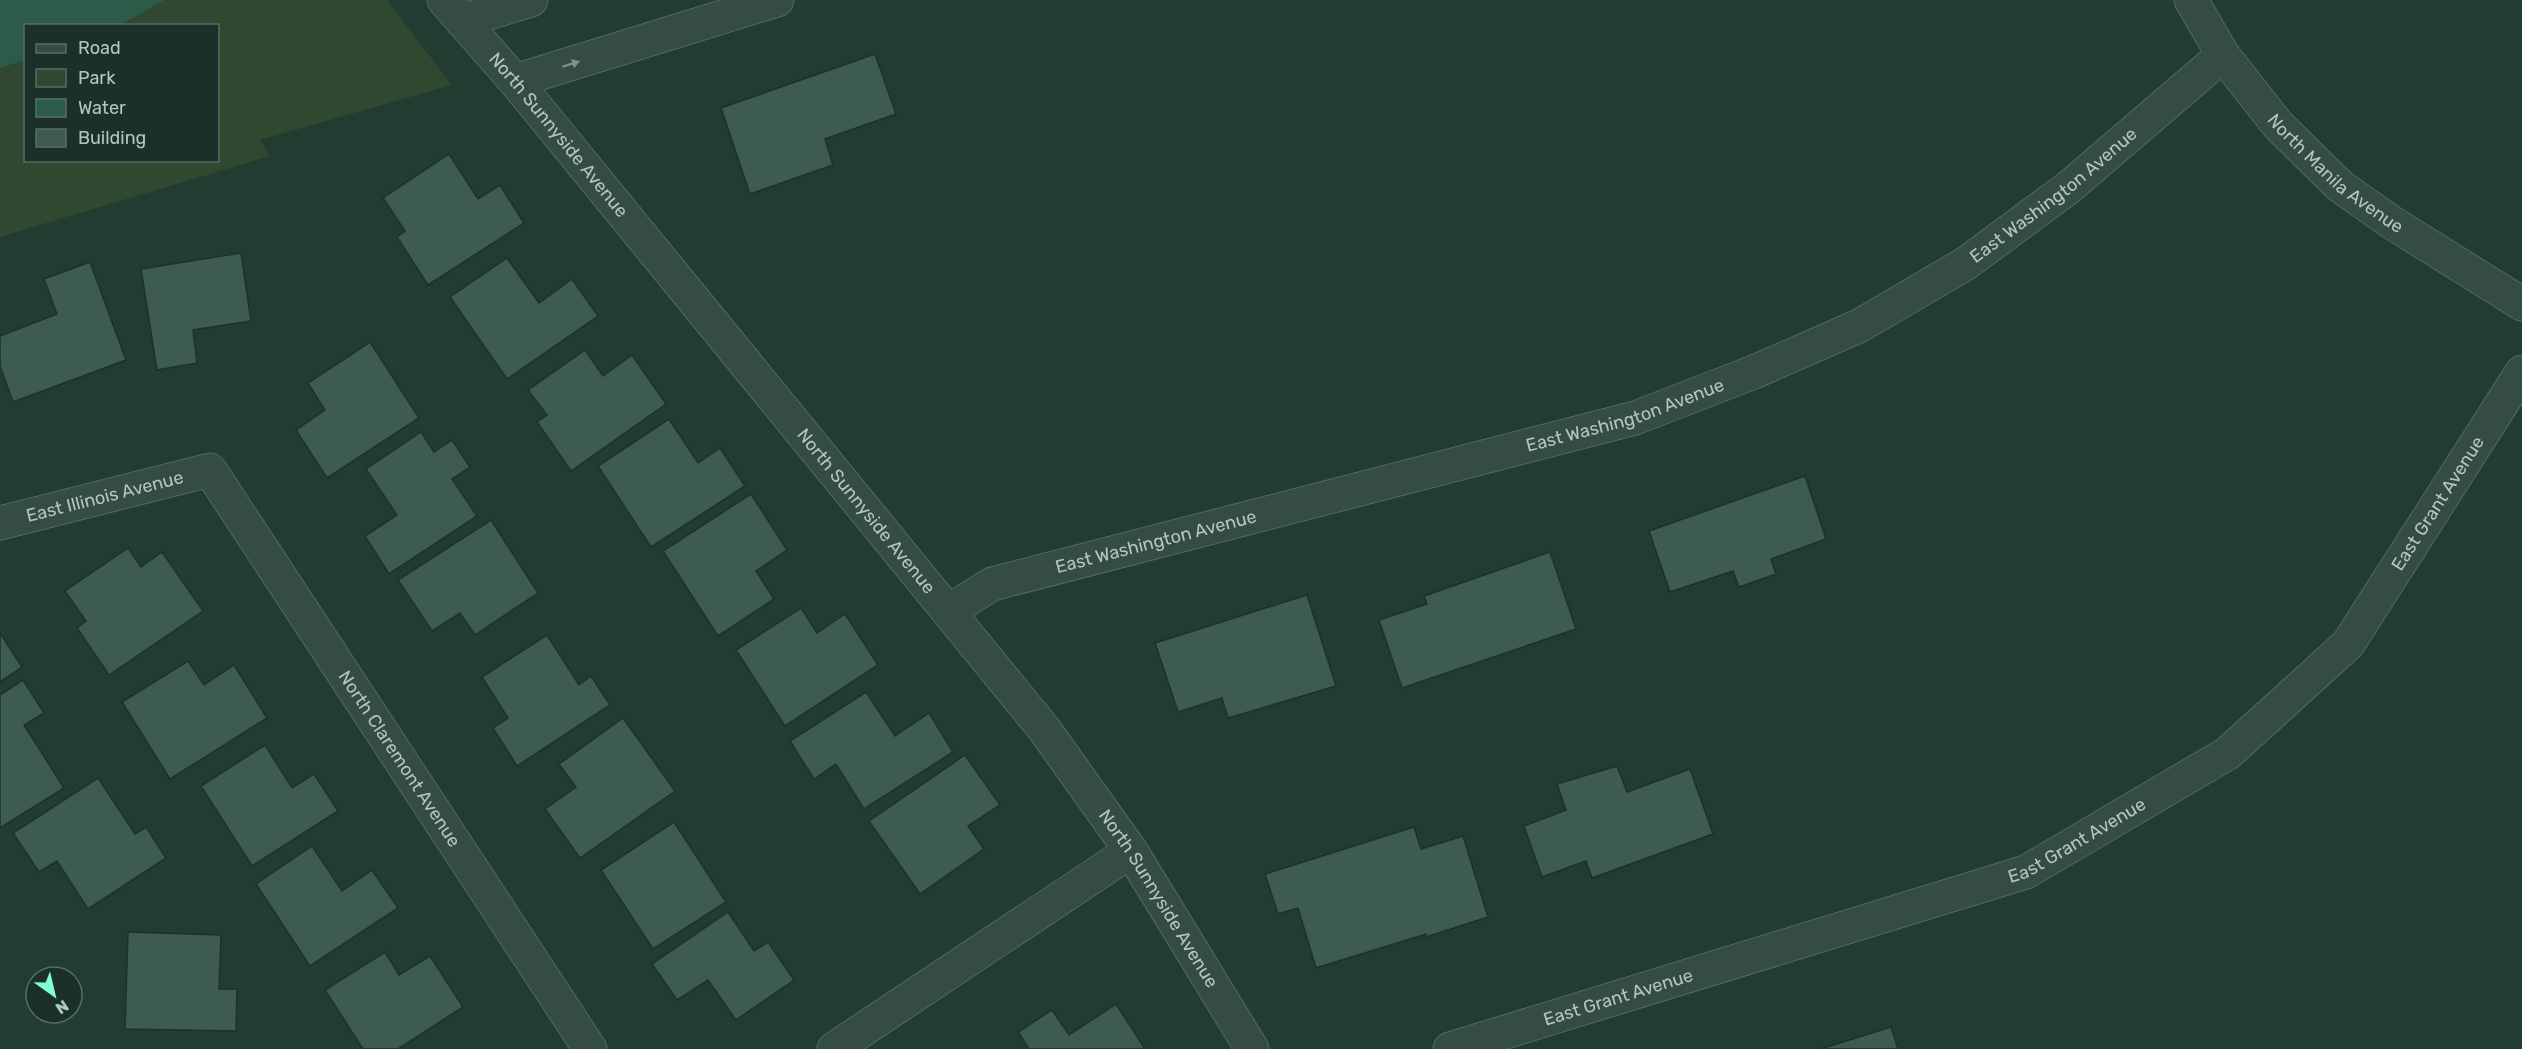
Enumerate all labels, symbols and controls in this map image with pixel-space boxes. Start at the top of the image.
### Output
legend [24,24,219,162]
text: Road [78,37,121,59]
street label: North Sunnyside Avenue [484,48,633,222]
one-way arrow [562,59,580,68]
text: Park [78,67,116,89]
text: Water [78,97,126,119]
street label: North Manila Avenue [2262,109,2407,238]
street label: East Washington Avenue [1966,123,2142,268]
text: Building [78,127,146,149]
street label: East Washington Avenue [1524,374,1727,457]
street label: North Sunnyside Avenue [792,424,940,598]
street label: East Grant Avenue [2387,432,2489,575]
street label: East Illinois Avenue [24,466,186,527]
street label: East Washington Avenue [1053,505,1259,578]
street label: North Claremont Avenue [334,666,465,851]
street label: East Grant Avenue [2005,793,2150,888]
street label: North Sunnyside Avenue [1094,805,1223,992]
street label: East Grant Avenue [1541,964,1696,1031]
north arrow [24,965,84,1025]
text: N [52,996,72,1018]

